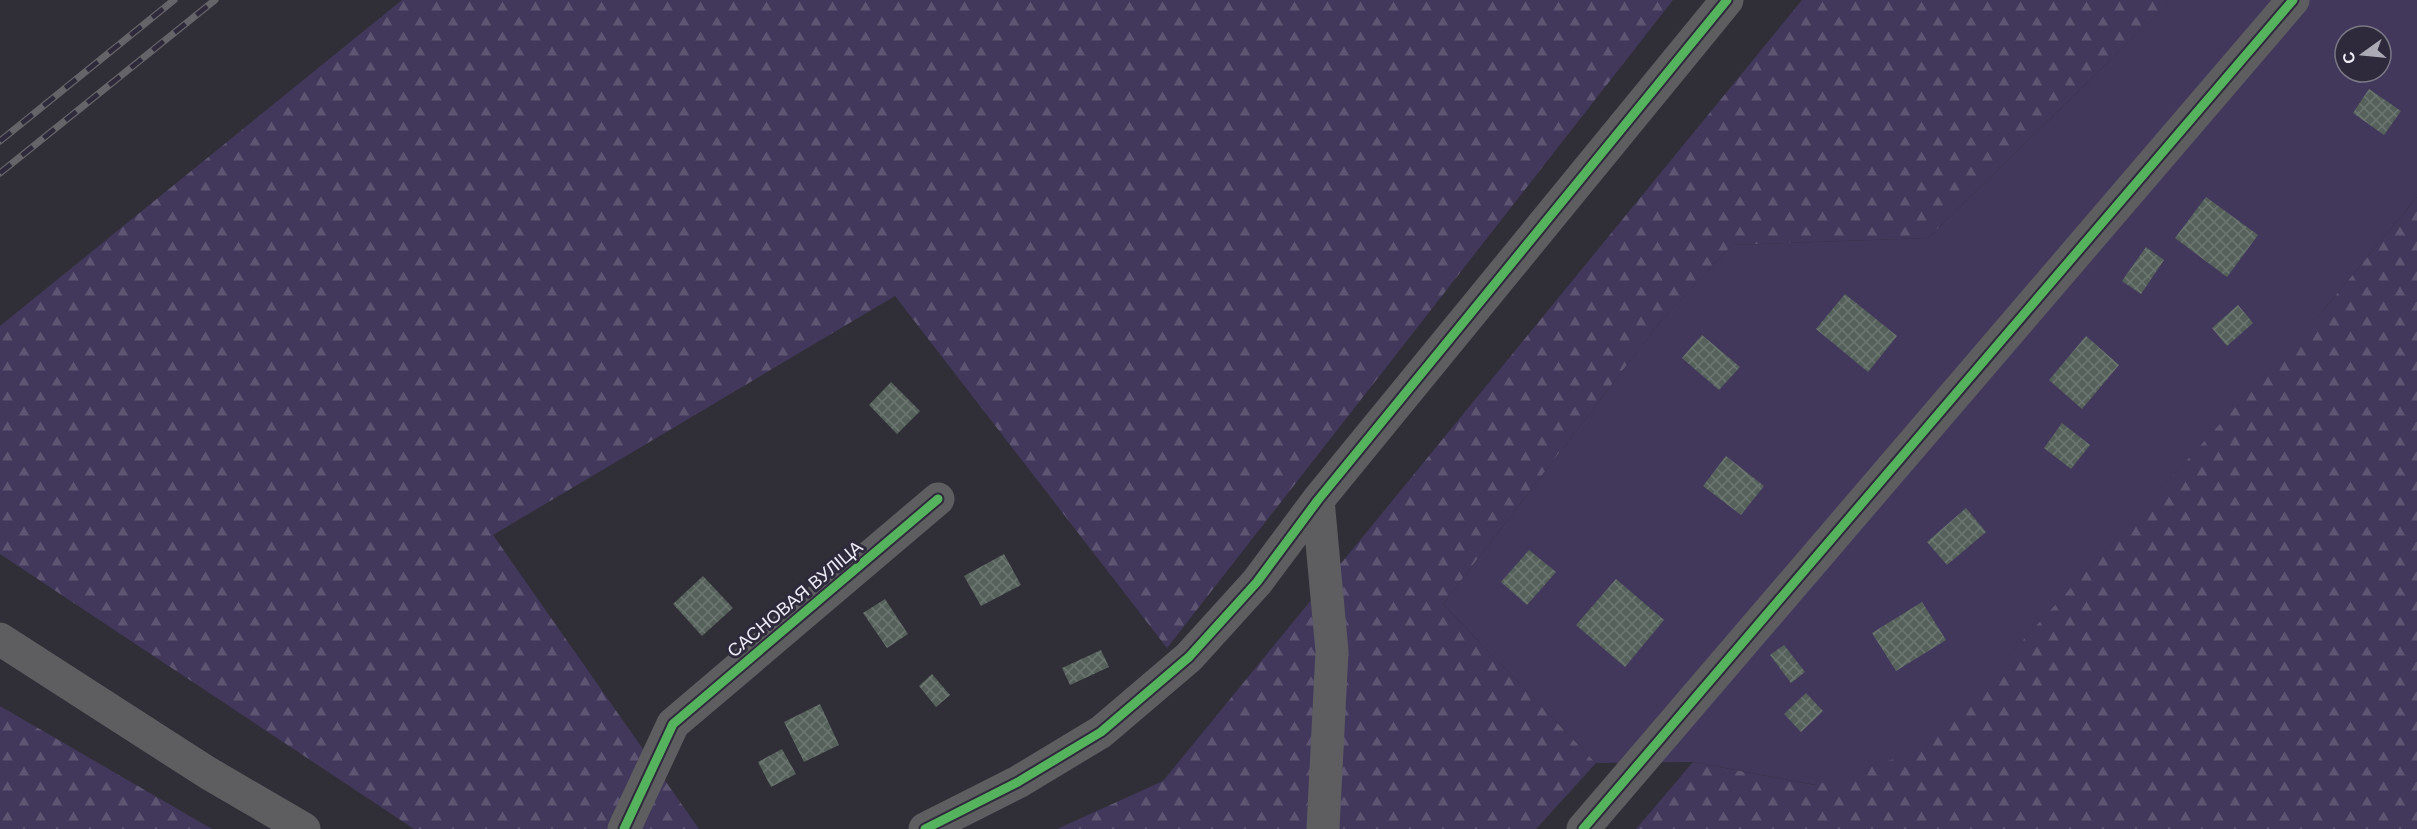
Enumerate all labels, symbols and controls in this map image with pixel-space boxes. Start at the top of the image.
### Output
north arrow [2333,24,2393,84]
text: С [2339,50,2359,66]
street label: САСНОВАЯ ВУЛІЦА [723,537,867,661]

